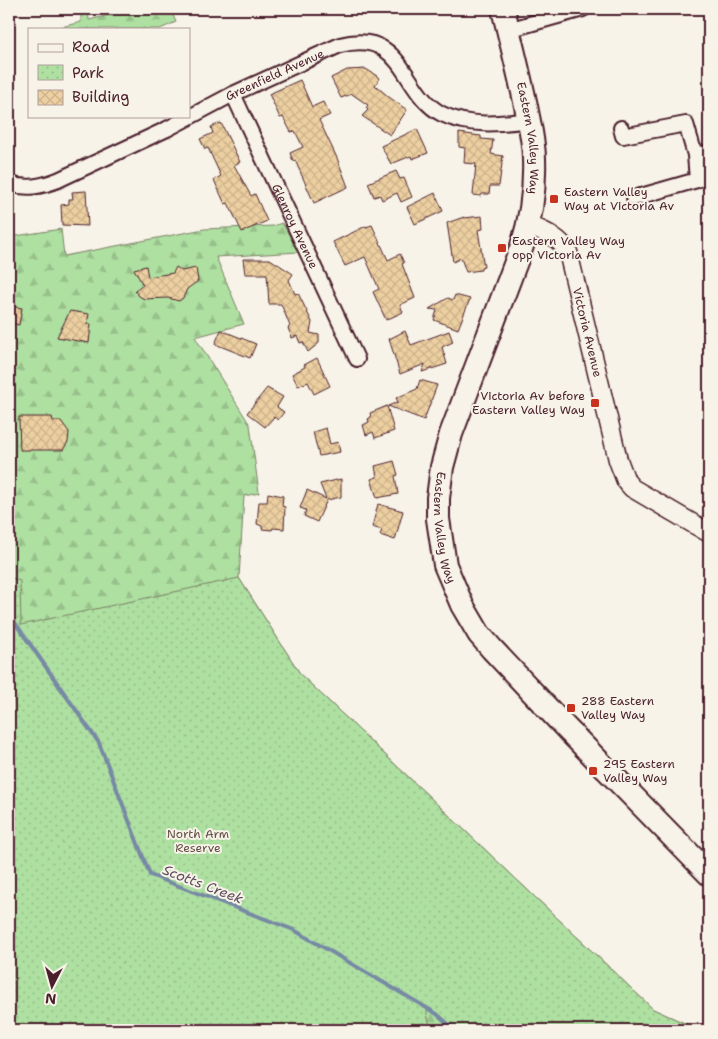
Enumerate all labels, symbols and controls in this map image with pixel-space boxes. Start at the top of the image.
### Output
legend [28,28,190,118]
text: Road [72,37,110,57]
street label: Greenfield Avenue [223,45,327,105]
text: Park [72,63,104,83]
street label: Eastern Valley Way [513,80,542,195]
text: Building [72,87,129,107]
street label: Glenroy Avenue [268,181,322,272]
place label: Eastern Valley Way at Victoria Av [564,184,674,214]
marker: Eastern Valley Way at Victoria Av [548,193,560,205]
place label: Eastern Valley Way opp Victoria Av [512,233,625,263]
marker: Eastern Valley Way opp Victoria Av [496,242,508,254]
street label: Victoria Avenue [569,286,606,379]
place label: Victoria Av before Eastern Valley Way [472,388,585,418]
marker: Victoria Av before Eastern Valley Way [589,397,601,409]
street label: Eastern Valley Way [430,471,460,586]
place label: 288 Eastern Valley Way [581,693,654,723]
marker: 288 Eastern Valley Way [565,702,577,714]
place label: 295 Eastern Valley Way [603,756,675,786]
marker: 295 Eastern Valley Way [587,765,599,777]
park label: North Arm Reserve [167,826,229,856]
water label: Scotts Creek [160,860,246,908]
north arrow [28,962,78,1012]
text: N [44,989,57,1008]

